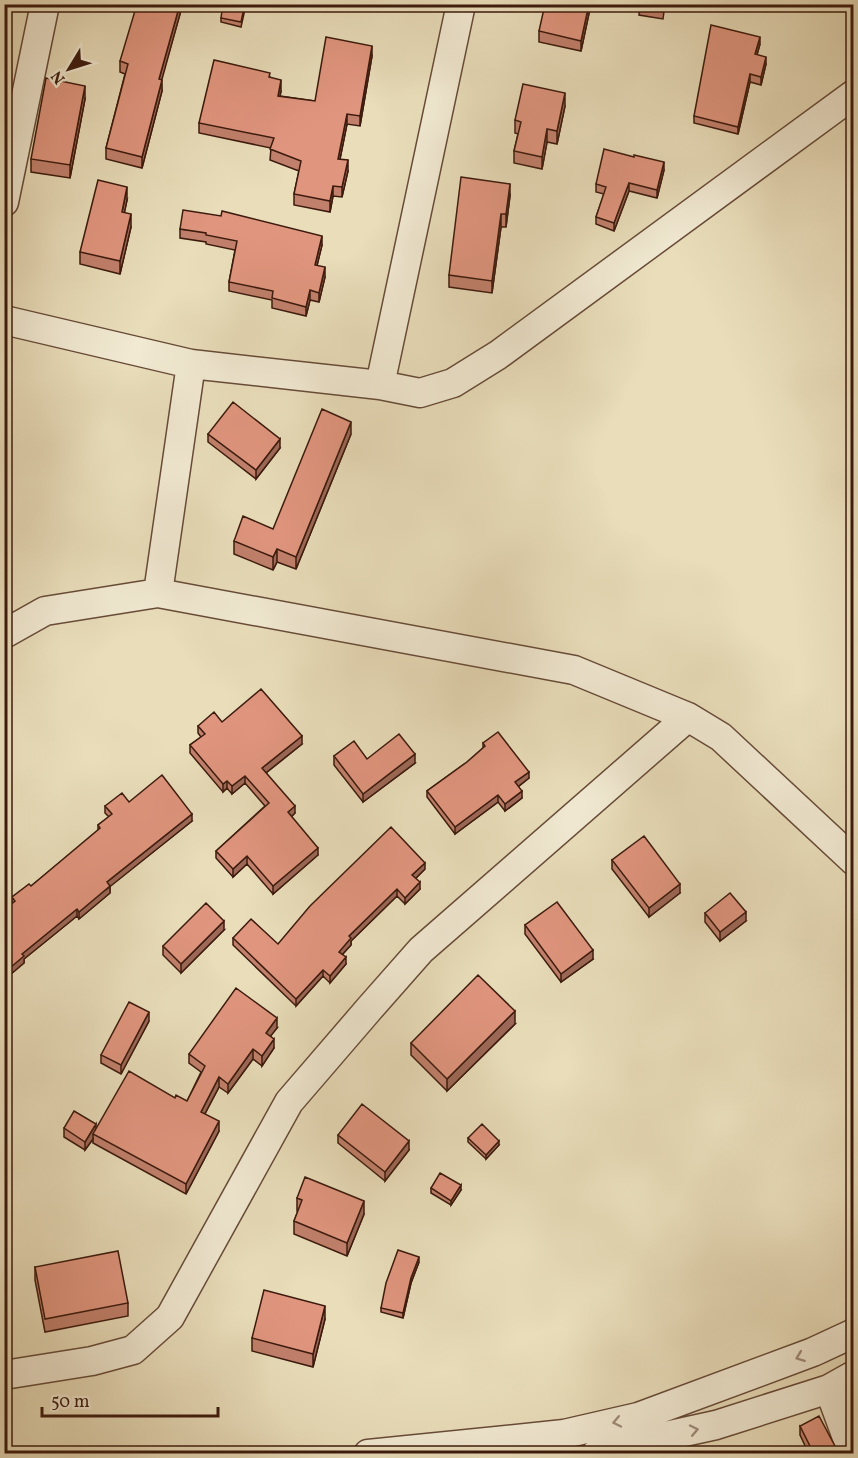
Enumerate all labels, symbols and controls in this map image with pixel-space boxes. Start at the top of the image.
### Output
north arrow [39,39,99,99]
text: N [46,65,71,88]
one-way arrow [796,1350,807,1362]
scale bar [42,1380,218,1418]
text: 50 m [51,1390,90,1415]
one-way arrow [612,1415,622,1428]
one-way arrow [689,1424,699,1437]

